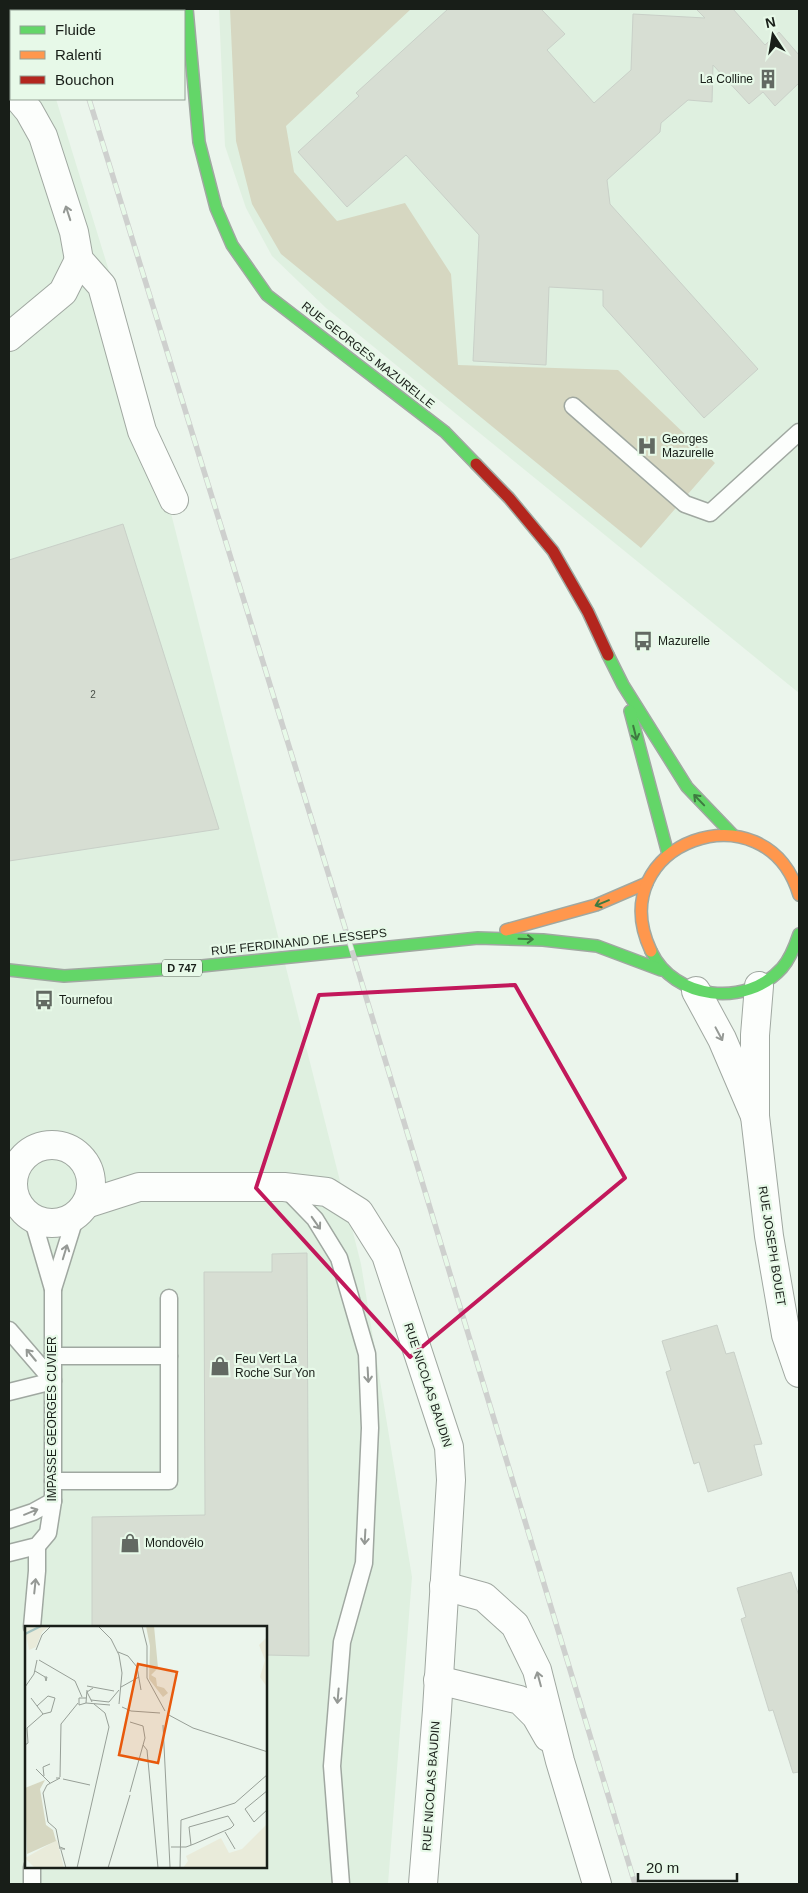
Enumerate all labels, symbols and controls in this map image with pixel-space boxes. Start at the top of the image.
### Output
legend [10,10,185,100]
north arrow [748,10,798,60]
text: N [764,13,777,31]
text: Fluide [55,21,96,38]
text: Ralenti [55,46,102,63]
building icon: La Colline [757,68,779,90]
text: Bouchon [55,71,114,88]
place label: La Colline [700,72,753,86]
one-way arrow [62,205,72,221]
street label: RUE GEORGES MAZURELLE [299,299,437,411]
place label: Georges Mazurelle [662,432,714,460]
hospital icon: Georges Mazurelle [636,435,658,457]
bus stop icon: Mazurelle [632,630,654,652]
place label: Mazurelle [658,634,710,648]
house number: 2 [90,689,96,700]
one-way arrow [631,724,640,740]
one-way arrow [693,793,705,806]
one-way arrow [595,898,610,908]
street label: RUE FERDINAND DE LESSEPS [210,926,388,958]
one-way arrow [518,934,534,944]
road number: D 747 [162,960,202,976]
bus stop icon: Tournefou [33,989,55,1011]
place label: Tournefou [59,993,112,1007]
one-way arrow [715,1026,724,1041]
street label: RUE JOSEPH BOUET [756,1185,789,1308]
one-way arrow [311,1215,321,1229]
one-way arrow [61,1245,71,1261]
street label: RUE NICOLAS BAUDIN [401,1321,455,1449]
street label: IMPASSE GEORGES CUVIER [45,1336,59,1502]
one-way arrow [25,1349,36,1362]
place label: Feu Vert La Roche Sur Yon [235,1352,315,1380]
shop icon: Feu Vert La Roche Sur Yon [209,1355,231,1377]
one-way arrow [363,1366,372,1382]
one-way arrow [23,1507,38,1516]
one-way arrow [361,1529,370,1545]
shop icon: Mondovélo [119,1532,141,1554]
place label: Mondovélo [145,1536,204,1550]
one-way arrow [30,1579,40,1595]
inset map [25,1626,268,1868]
one-way arrow [534,1672,543,1688]
one-way arrow [333,1688,343,1704]
street label: RUE NICOLAS BAUDIN [419,1721,443,1851]
scale bar [638,1850,737,1882]
text: 20 m [646,1859,679,1876]

